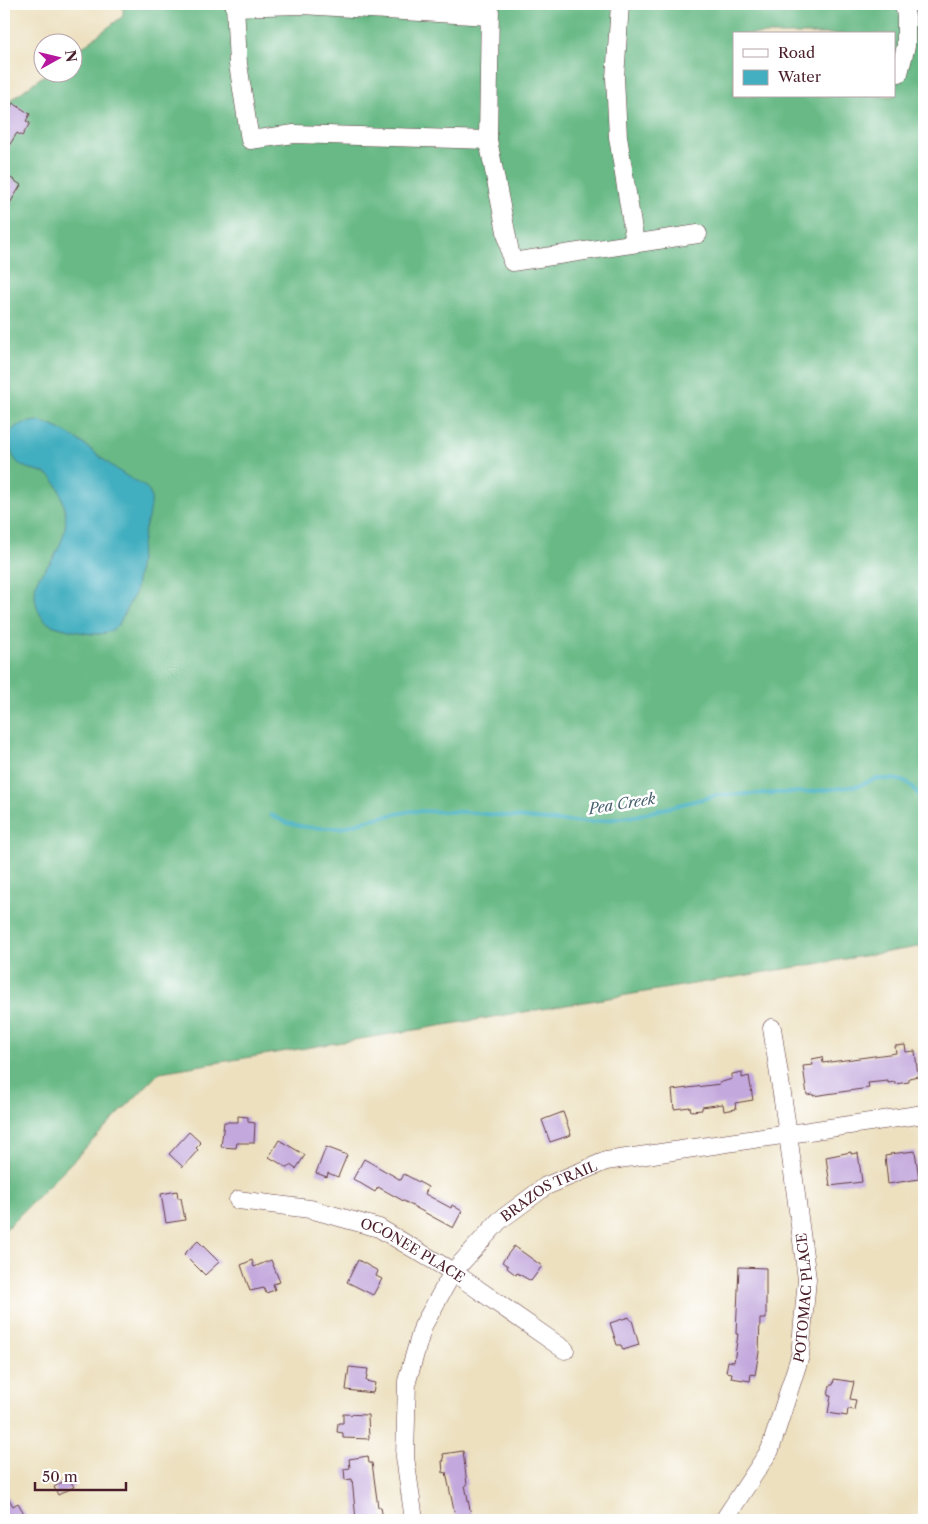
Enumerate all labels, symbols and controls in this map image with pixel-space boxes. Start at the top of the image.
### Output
north arrow [32,32,82,82]
legend [733,32,896,98]
text: Road [778,43,815,62]
text: N [61,49,81,63]
text: Water [777,67,822,86]
water label: Pea Creek [586,789,657,818]
street label: BRAZOS TRAIL [497,1157,600,1226]
street label: OCONEE PLACE [359,1214,468,1286]
street label: POTOMAC PLACE [789,1232,816,1365]
scale bar [35,1459,126,1491]
text: 50 m [42,1467,78,1486]

